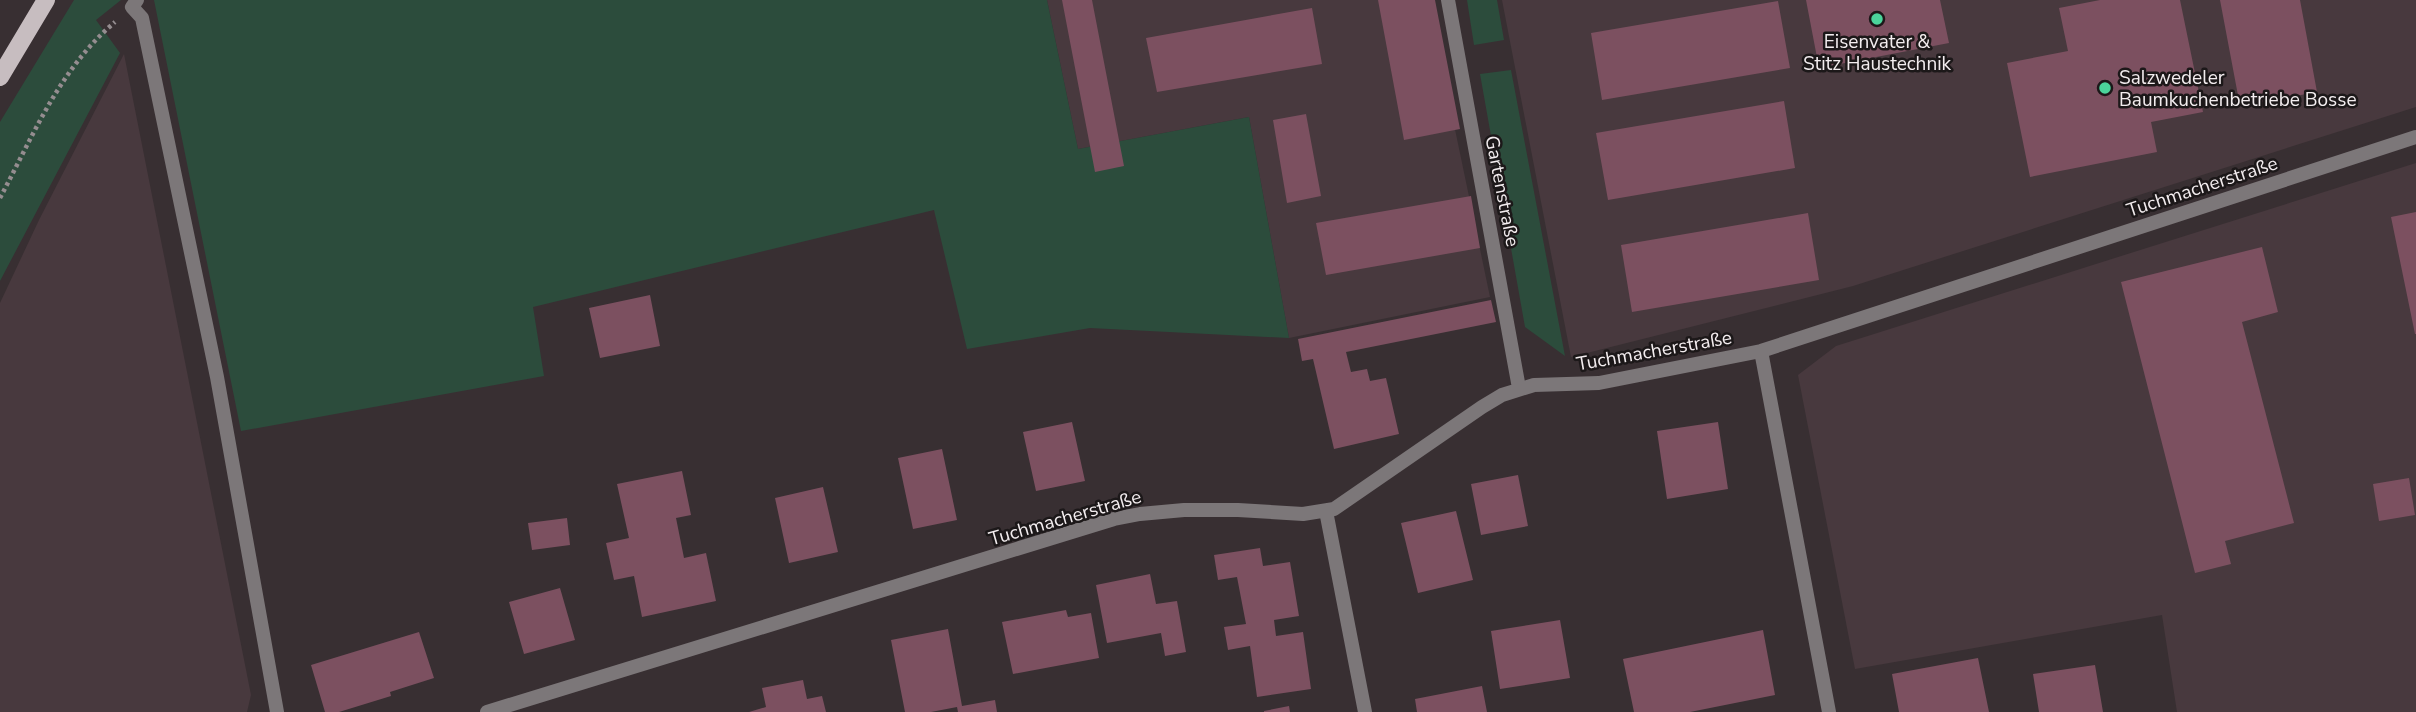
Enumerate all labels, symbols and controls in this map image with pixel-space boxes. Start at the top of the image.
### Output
marker: Eisenvater & Stitz Haustechnik [1869,11,1885,27]
place label: Eisenvater & Stitz Haustechnik [1803,29,1952,77]
place label: Salzwedeler Baumkuchenbetriebe Bosse [2119,65,2357,113]
marker: Salzwedeler Baumkuchenbetriebe Bosse [2097,80,2113,96]
street label: Gartenstraße [1478,133,1526,249]
street label: Tuchmacherstraße [2123,150,2281,224]
street label: Tuchmacherstraße [1574,325,1734,377]
street label: Tuchmacherstraße [986,484,1144,552]

